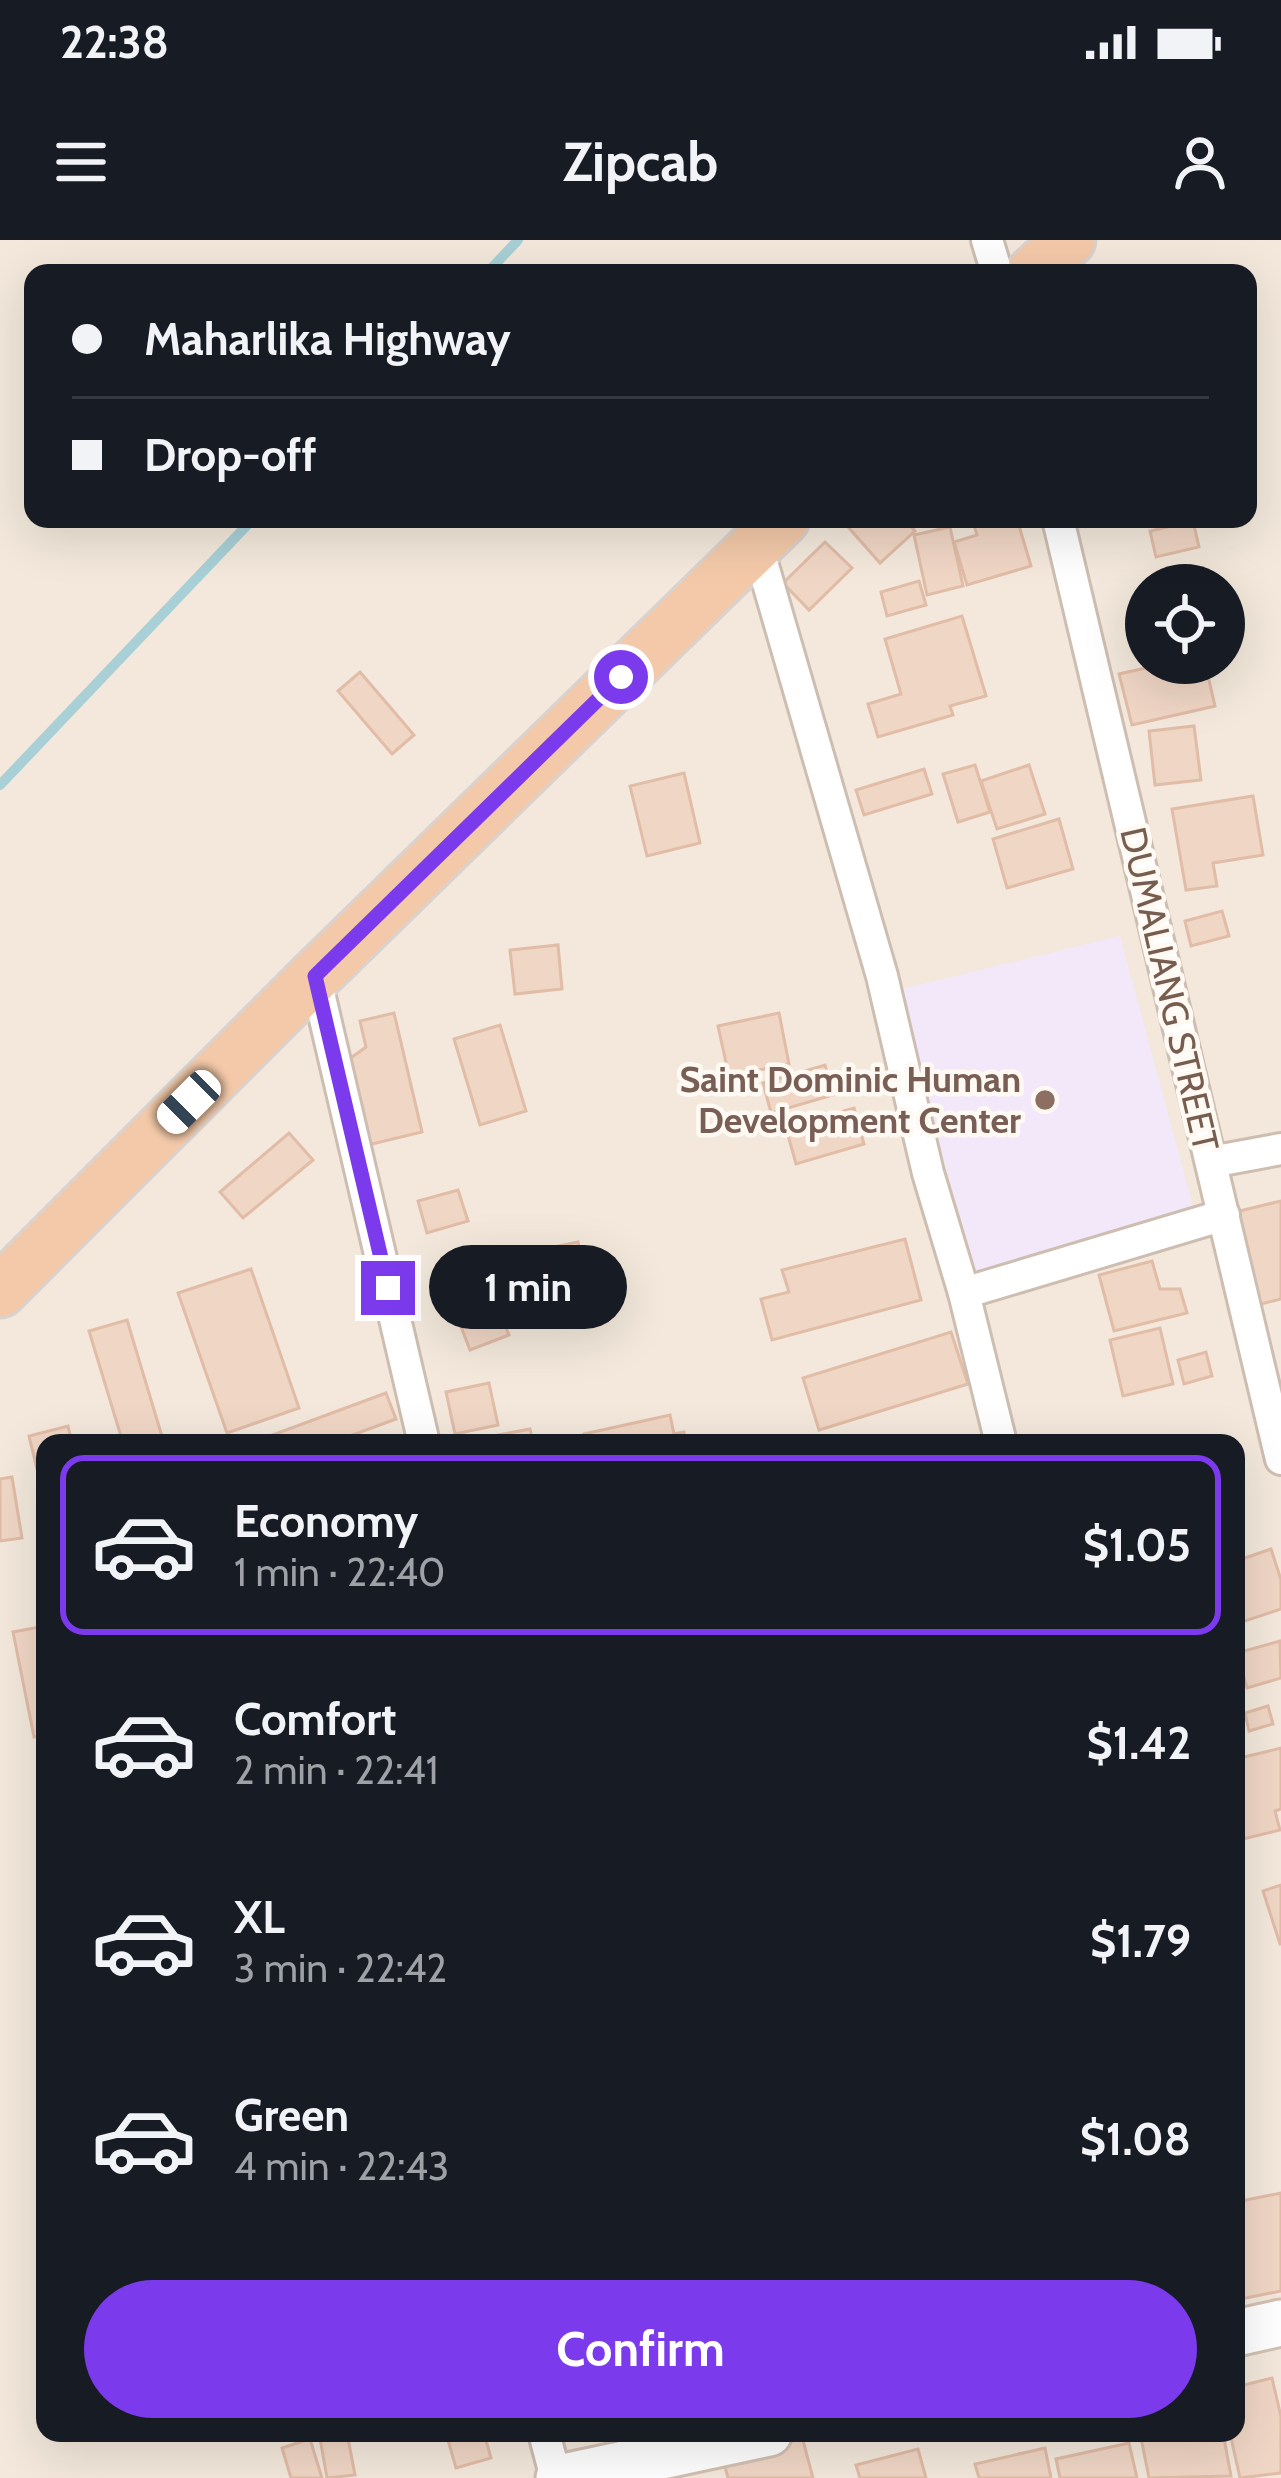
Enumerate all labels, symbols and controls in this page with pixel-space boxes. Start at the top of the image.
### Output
text: 22:38 [60,15,169,69]
icon: menu [48,129,114,195]
text: Zipcab [563,129,718,195]
icon: person [1167,129,1233,195]
text: Maharlika Highway [144,312,511,366]
text: Drop-off [144,428,317,482]
map controls [1125,564,1245,684]
button: locate [1125,564,1245,684]
route start [594,650,648,704]
street label: DUMALIANG STREET [1111,823,1229,1155]
place label: Saint Dominic Human Development Center [679,1057,1021,1142]
car [151,1064,227,1140]
marker: Saint Dominic Human Development Center [1032,1087,1058,1113]
callout: 1 min [430,1246,628,1330]
route end [361,1261,415,1315]
text: 1 min [484,1263,572,1311]
icon: car [90,1491,198,1599]
text: Economy [234,1494,418,1548]
text: $1.05 [1083,1518,1191,1572]
text: 1 min · 22:40 [234,1548,445,1596]
icon: car [90,1689,198,1797]
text: Comfort [234,1692,397,1746]
text: $1.42 [1087,1716,1191,1770]
text: 2 min · 22:41 [234,1746,439,1794]
icon: car [90,1887,198,1995]
text: XL [234,1890,285,1944]
text: $1.79 [1090,1914,1191,1968]
text: 3 min · 22:42 [234,1944,447,1992]
icon: car [90,2085,198,2193]
text: Green [234,2088,349,2142]
text: $1.08 [1080,2112,1191,2166]
text: 4 min · 22:43 [234,2142,449,2190]
button: Confirm [84,2280,1197,2418]

